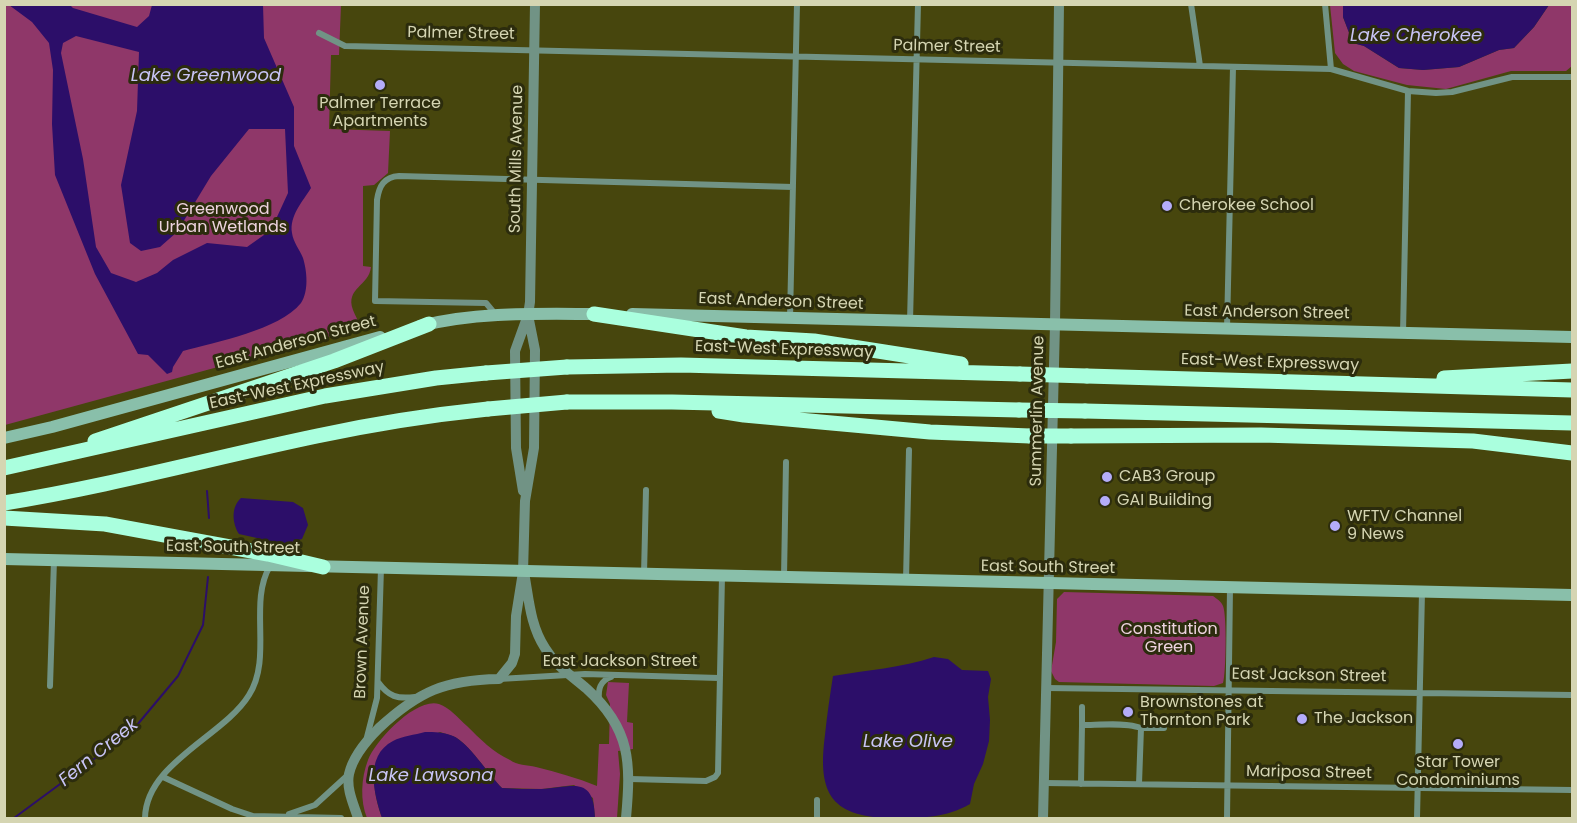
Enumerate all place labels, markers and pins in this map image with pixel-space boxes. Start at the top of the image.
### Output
marker: Palmer Terrace Apartments [373,78,387,92]
place label: Palmer Terrace Apartments [319,94,441,132]
place label: Cherokee School [1179,196,1314,216]
marker: Cherokee School [1160,199,1174,213]
place label: CAB3 Group [1119,467,1215,487]
marker: CAB3 Group [1100,470,1114,484]
place label: GAI Building [1117,491,1212,511]
marker: GAI Building [1098,494,1112,508]
place label: WFTV Channel 9 News [1347,507,1462,545]
marker: WFTV Channel 9 News [1328,519,1342,533]
place label: Brownstones at Thornton Park [1140,693,1263,731]
marker: Brownstones at Thornton Park [1121,705,1135,719]
place label: The Jackson [1314,709,1413,729]
marker: The Jackson [1295,712,1309,726]
marker: Star Tower Condominiums [1451,737,1465,751]
place label: Star Tower Condominiums [1396,753,1520,791]

